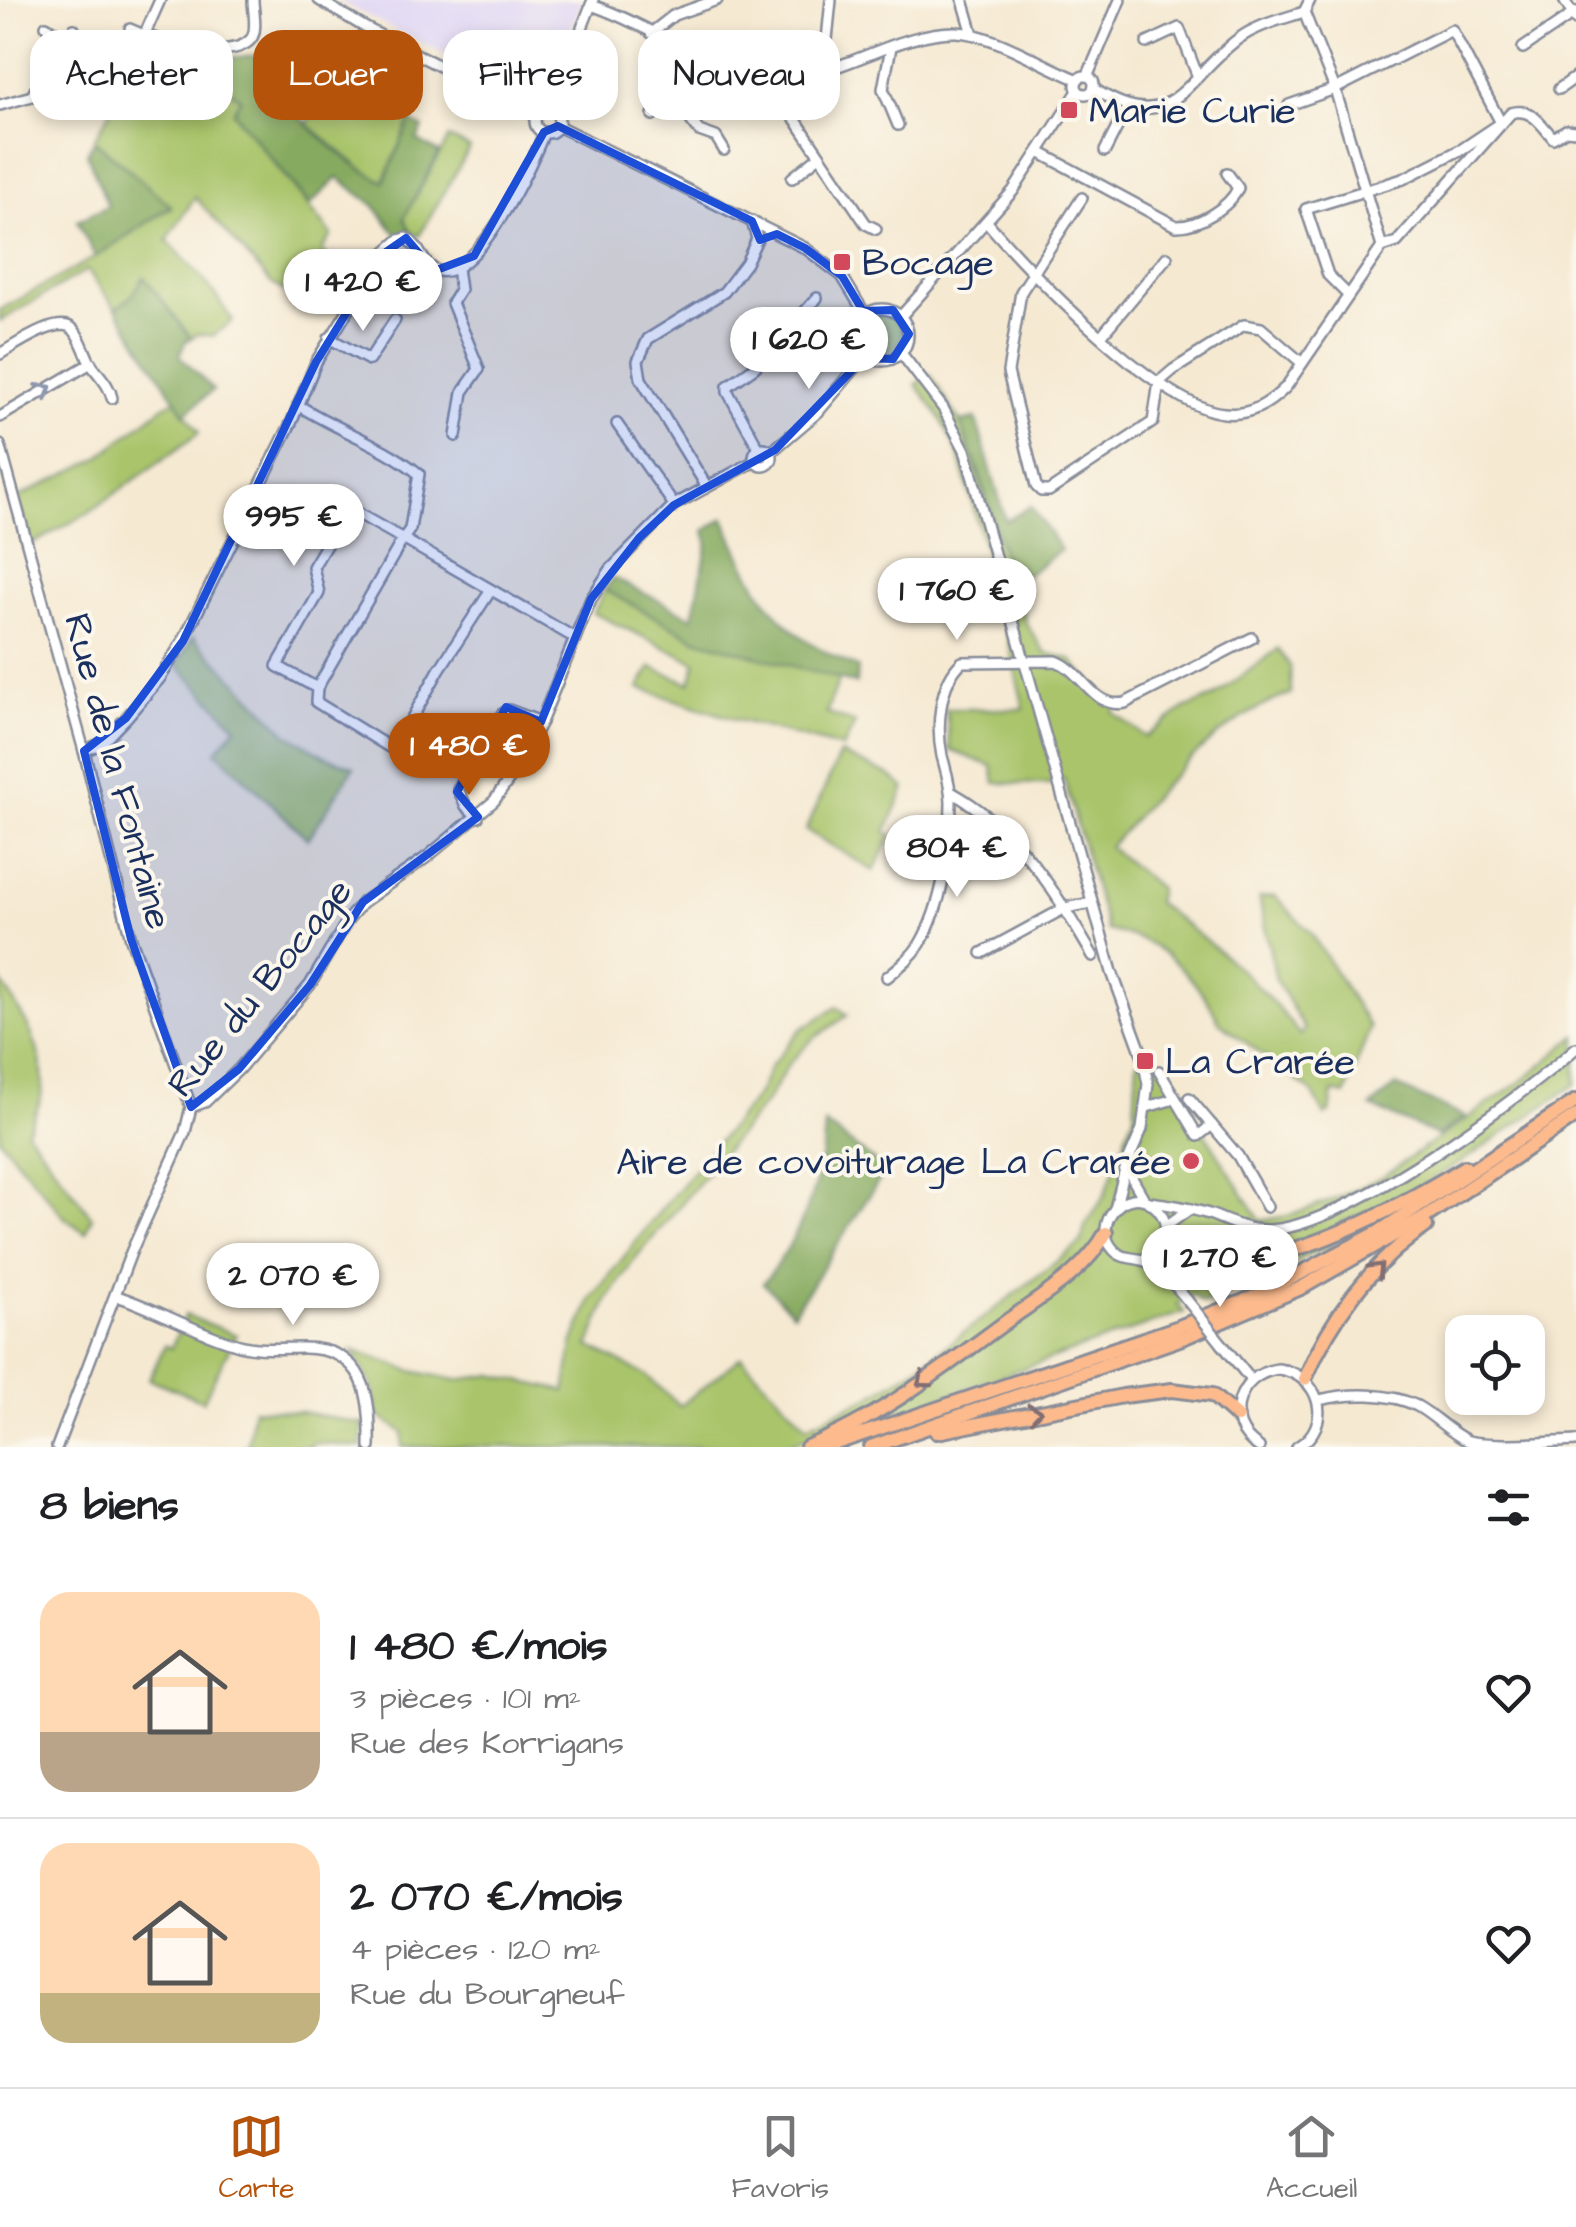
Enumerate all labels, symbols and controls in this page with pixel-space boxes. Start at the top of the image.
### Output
chip: Acheter [30,30,233,120]
chip: Louer [253,30,423,120]
chip: Filtres [443,30,618,120]
chip: Nouveau [638,30,840,120]
place label: Marie Curie [1089,86,1296,138]
marker: Marie Curie [1058,99,1080,121]
place label: Bocage [862,238,994,290]
pin: 1 420 € [271,249,455,334]
marker: Bocage [831,251,853,273]
text: 1 420 € [305,259,421,304]
pin: 1 620 € [717,307,901,392]
text: 1 620 € [752,317,866,362]
one-way arrow [34,383,52,402]
pin: 995 € [224,484,364,569]
text: 995 € [245,494,343,539]
pin: 1 760 € [865,558,1049,643]
text: 1 760 € [899,568,1015,613]
street label: Rue de la Fontaine [50,608,184,935]
pin: 1 480 € [377,713,561,798]
text: 1 480 € [410,723,528,768]
pin: 804 € [887,815,1027,900]
text: 804 € [907,825,1007,870]
street label: Rue du Bocage [156,868,365,1109]
place label: La Crarée [1165,1037,1355,1089]
marker: La Crarée [1134,1050,1156,1072]
place label: Aire de covoiturage La Crarée [616,1137,1171,1189]
marker: Aire de covoiturage La Crarée [1180,1150,1202,1172]
pin: 1 270 € [1128,1225,1312,1310]
text: 1 270 € [1163,1235,1277,1280]
pin: 2 070 € [201,1243,385,1328]
text: 2 070 € [228,1253,358,1298]
one-way arrow [1365,1262,1383,1280]
map controls [1445,1315,1545,1415]
button: locate [1445,1315,1545,1415]
one-way arrow [916,1370,934,1387]
one-way arrow [1027,1402,1044,1423]
text: 8 biens [40,1478,179,1536]
icon: filters [1481,1480,1536,1535]
text: 1 480 €/mois [350,1618,608,1676]
icon: home [120,1632,240,1752]
icon: heart [1481,1665,1536,1720]
text: 3 pièces · 101 m² [350,1676,581,1721]
text: Rue des Korrigans [350,1721,624,1766]
text: 2 070 €/mois [350,1869,623,1927]
icon: home [120,1883,240,2003]
icon: heart [1481,1916,1536,1971]
text: 4 pièces · 120 m² [350,1927,601,1972]
text: Rue du Bourgneuf [350,1972,624,2017]
tab: Carte [218,2109,294,2208]
tab: Favoris [731,2109,829,2208]
tab: Accueil [1266,2109,1358,2208]

